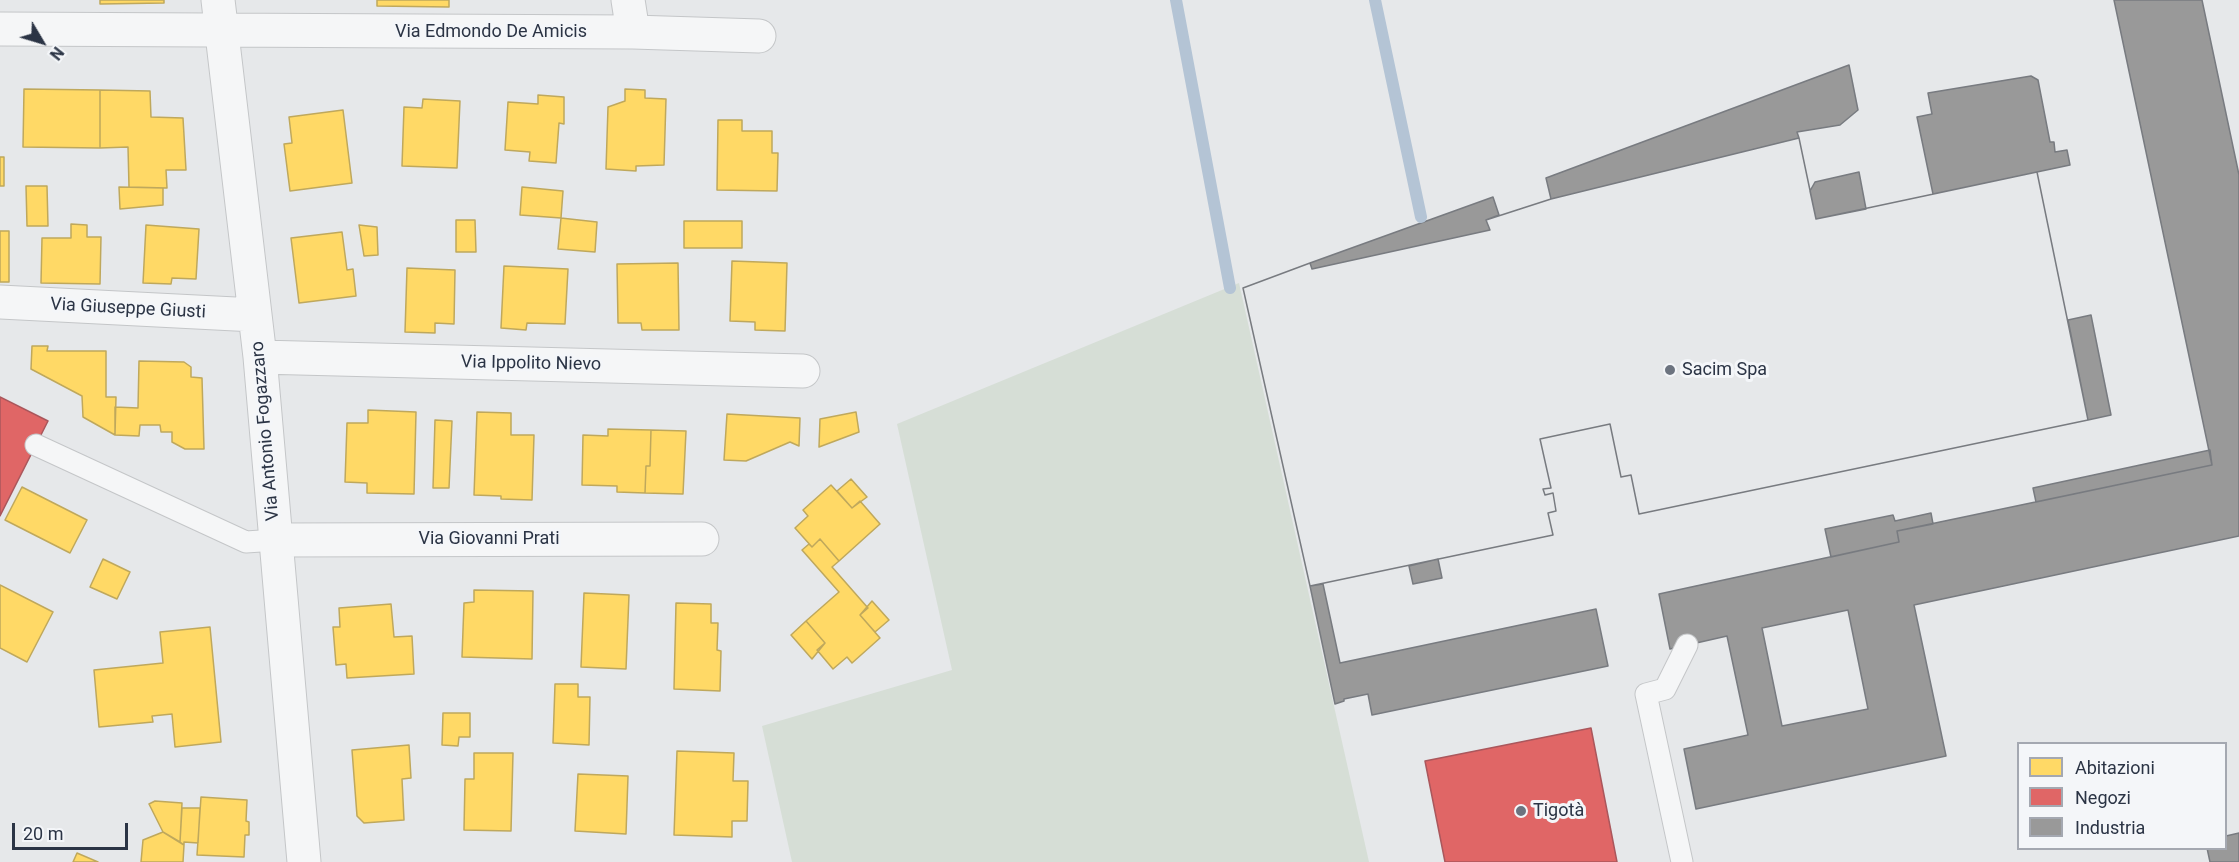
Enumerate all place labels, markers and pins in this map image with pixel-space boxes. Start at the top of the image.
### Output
place label: Sacim Spa [1682,359,1767,381]
marker: Sacim Spa [1663,363,1677,377]
place label: Tigotà [1533,800,1584,822]
marker: Tigotà [1514,804,1528,818]

